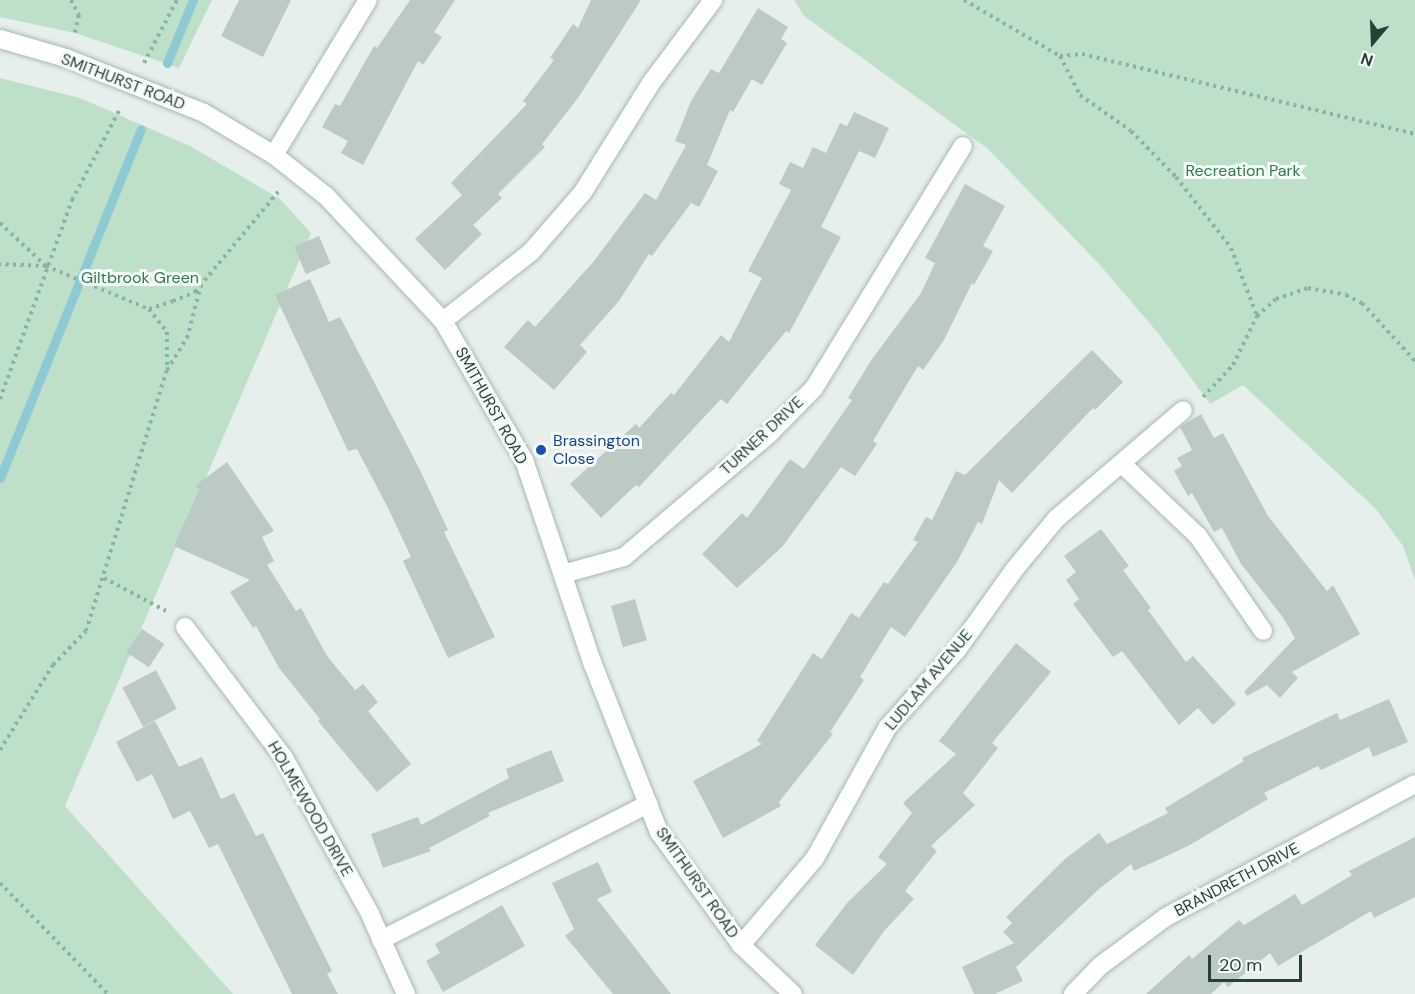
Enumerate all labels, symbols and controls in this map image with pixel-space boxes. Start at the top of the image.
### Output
north arrow [1343,12,1403,72]
text: N [1358,48,1376,71]
street label: SMITHURST ROAD [58,50,188,114]
park label: Recreation Park [1185,161,1301,181]
park label: Giltbrook Green [81,268,199,288]
street label: SMITHURST ROAD [451,344,531,468]
street label: TURNER DRIVE [716,393,808,479]
place label: Brassington Close [553,431,640,469]
marker: Brassington Close [534,443,548,457]
street label: LUDLAM AVENUE [881,626,977,734]
street label: HOLMEWOOD DRIVE [263,738,357,880]
street label: SMITHURST ROAD [651,824,743,942]
street label: BRANDRETH DRIVE [1171,839,1303,921]
scale bar [1211,943,1306,981]
text: 20 m [1219,953,1262,977]

